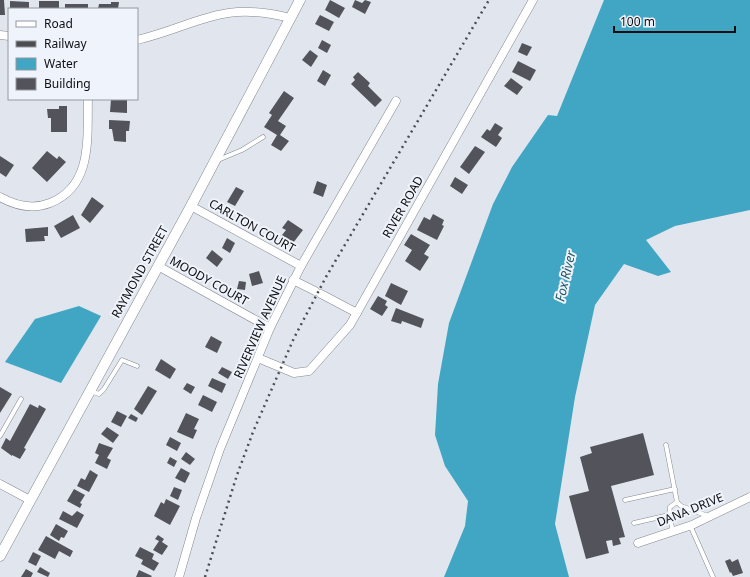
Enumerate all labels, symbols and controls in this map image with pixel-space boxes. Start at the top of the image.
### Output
legend [8,8,138,100]
scale bar [614,8,735,34]
text: 100 m [620,13,655,30]
text: Road [44,15,73,32]
text: Railway [44,35,88,52]
text: Water [44,55,78,72]
text: Building [44,75,91,92]
street label: RIVER ROAD [378,172,427,241]
street label: CARLTON COURT [206,195,299,257]
street label: RAYMOND STREET [107,222,172,321]
water label: Fox River [550,248,580,303]
street label: MOODY COURT [167,252,252,309]
street label: RIVERVIEW AVENUE [229,273,290,381]
street label: DANA DRIVE [654,488,726,531]

